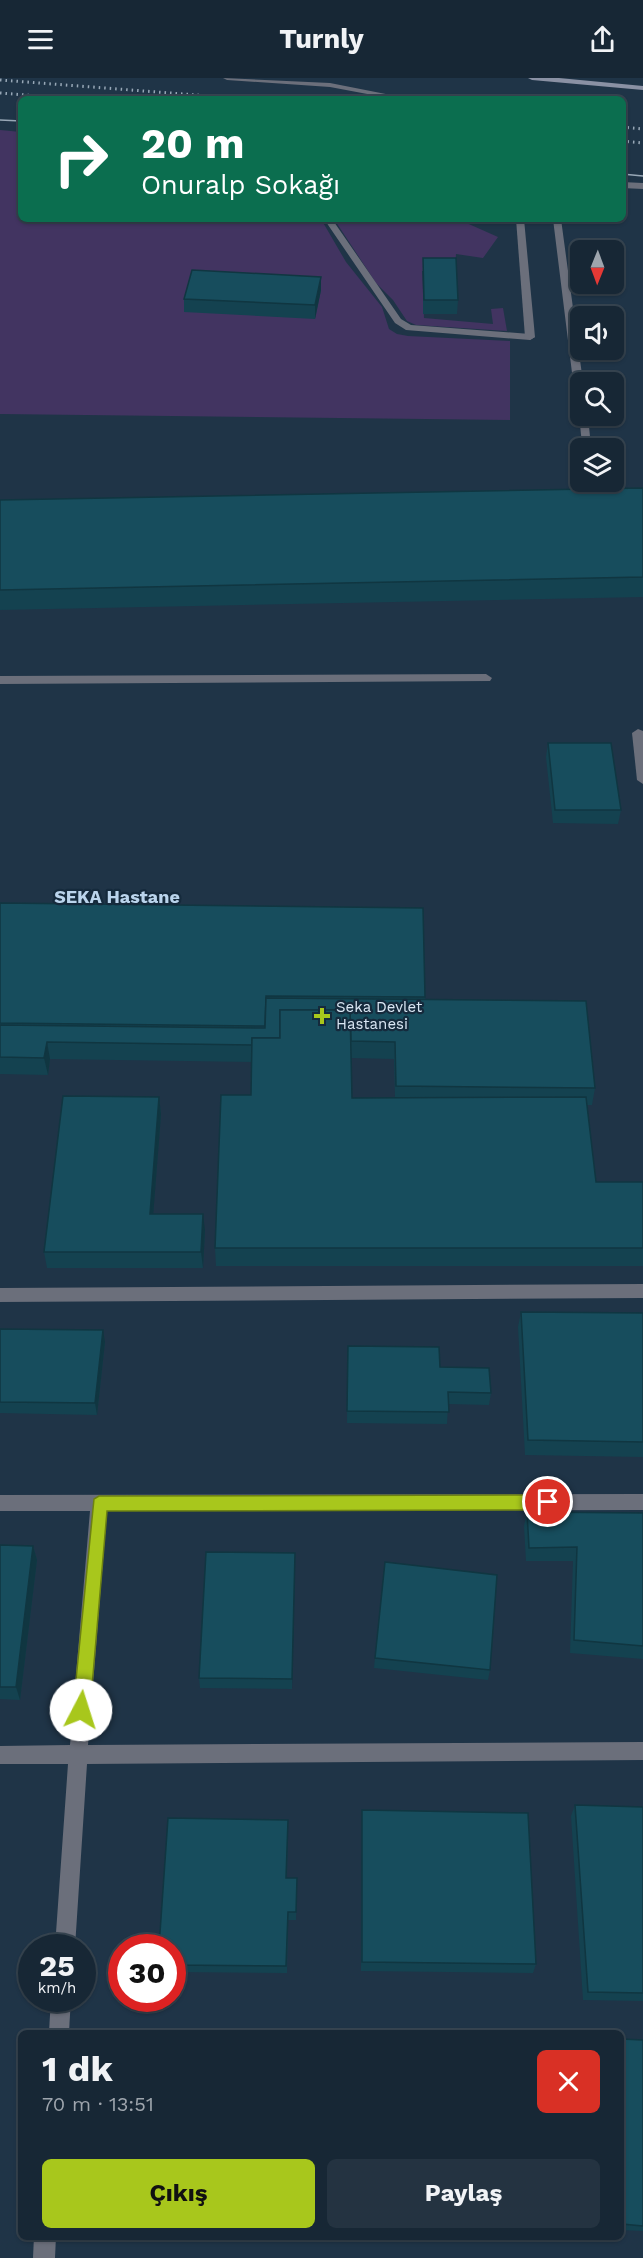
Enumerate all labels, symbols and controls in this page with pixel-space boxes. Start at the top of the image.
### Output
icon: menu [24,23,57,56]
text: Turnly [279,23,364,55]
icon: share [586,23,619,56]
text: 20 m [141,119,245,168]
icon: right [42,120,120,198]
text: Onuralp Sokağı [141,169,340,201]
north arrow [570,240,624,294]
map controls [570,240,624,492]
button: sound [570,306,624,360]
button: search [570,372,624,426]
button: layers [570,438,624,492]
district label: SEKA Hastane [54,886,180,907]
place label: Seka Devlet Hastanesi [336,998,423,1033]
marker: Seka Devlet Hastanesi [313,1007,331,1025]
pin [522,1476,573,1527]
icon: arrive [531,1485,564,1518]
position arrow [49,1678,113,1742]
speed limit sign: 30 [108,1934,186,2012]
text: 25 [39,1948,75,1983]
text: km/h [38,1979,76,1997]
text: 1 dk [42,2048,113,2090]
button: close [537,2050,600,2113]
text: 70 m · 13:51 [42,2092,154,2116]
button: Çıkış [42,2159,315,2228]
button: Paylaş [327,2159,600,2228]

